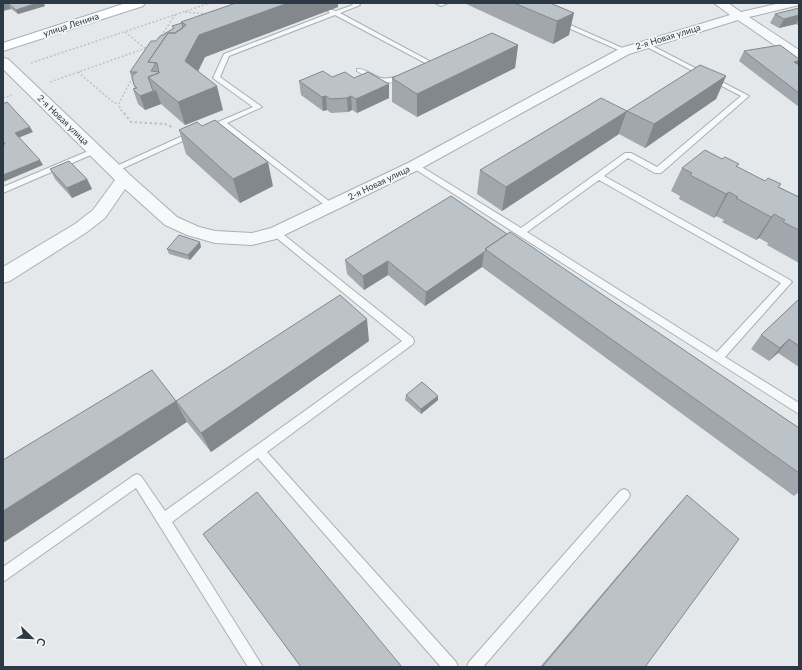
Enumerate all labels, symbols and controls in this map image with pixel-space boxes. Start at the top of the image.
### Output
street label: улица Ленина [42,10,100,39]
street label: 2-я Новая улица [634,21,702,52]
street label: 2-я Новая улица [35,92,91,147]
street label: 2-я Новая улица [346,163,411,202]
north arrow [12,618,52,658]
text: С [34,636,49,649]

